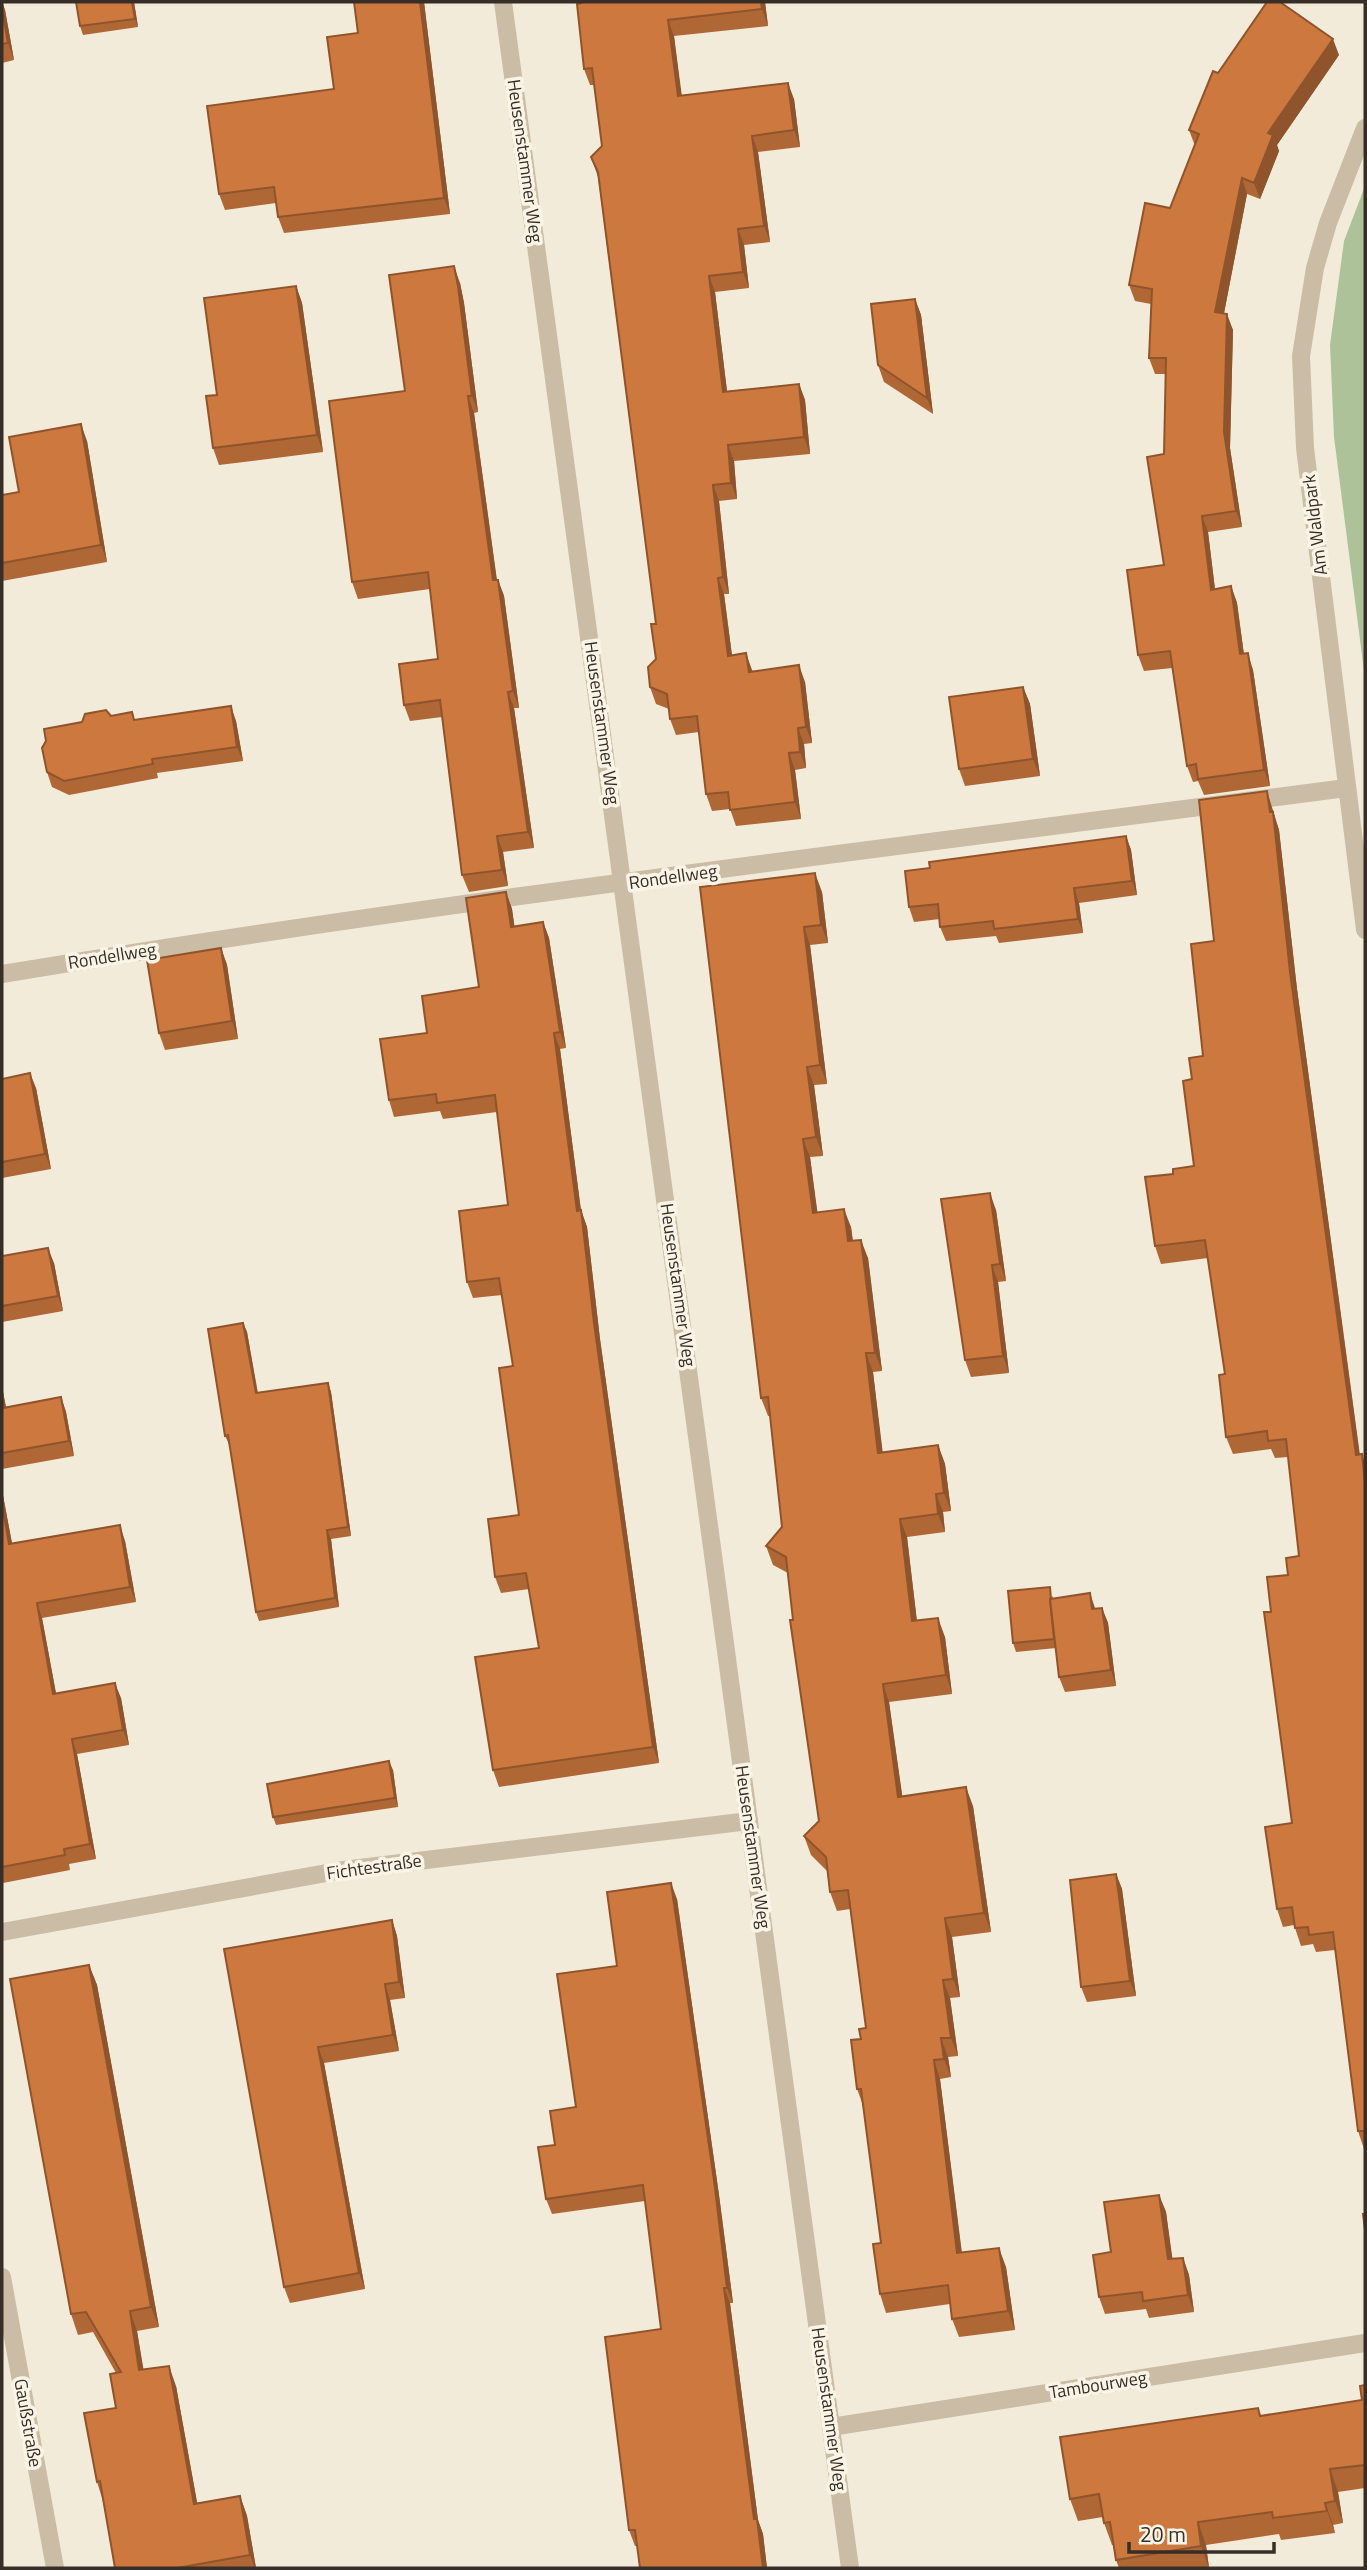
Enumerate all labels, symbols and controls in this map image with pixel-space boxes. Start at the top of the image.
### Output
street label: Heusenstammer Weg [501,77,550,244]
street label: Am Waldpark [1295,473,1334,577]
street label: Heusenstammer Weg [578,639,627,806]
street label: Rondellweg [627,857,719,896]
street label: Rondellweg [66,935,158,976]
street label: Heusenstammer Weg [654,1201,703,1368]
street label: Heusenstammer Weg [729,1763,778,1930]
street label: Fichtestraße [325,1846,423,1887]
street label: Heusenstammer Weg [805,2325,854,2492]
street label: Tambourweg [1047,2363,1149,2406]
street label: Gaußstraße [7,2377,50,2469]
scale bar [1129,2510,1274,2554]
text: 20 m [1140,2518,1186,2550]

